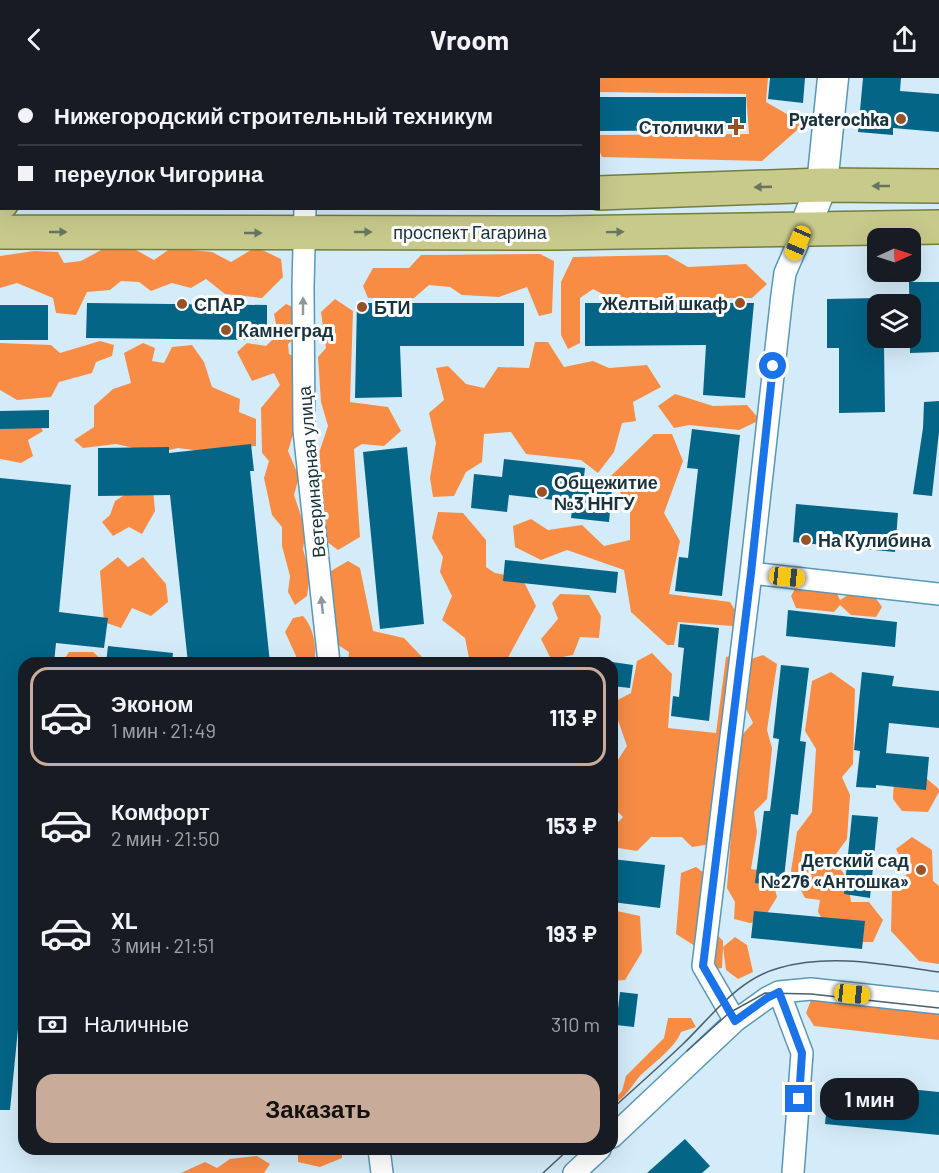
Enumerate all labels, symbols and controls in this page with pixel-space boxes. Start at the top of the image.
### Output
icon: back [18,23,51,56]
text: Vroom [430,23,509,55]
icon: share [888,23,921,56]
text: Нижегородский строительный техникум [54,102,493,128]
place label: Pyaterochka [789,108,889,130]
marker: Pyaterochka [894,112,908,126]
place label: Столички [639,116,724,138]
marker: Столички [729,120,743,134]
text: переулок Чигорина [54,160,263,186]
one-way arrow [871,181,890,191]
one-way arrow [754,183,773,192]
street label: проспект Гагарина [393,221,548,243]
car [783,223,813,263]
one-way arrow [49,227,68,237]
one-way arrow [354,227,373,237]
one-way arrow [606,227,625,236]
one-way arrow [244,228,263,238]
north arrow [867,228,921,282]
map controls [867,228,921,348]
place label: Желтый шкаф [601,292,728,314]
place label: СПАР [194,293,245,315]
button: layers [867,294,921,348]
one-way arrow [298,296,308,315]
place label: БТИ [374,296,410,318]
marker: Желтый шкаф [733,296,747,310]
marker: СПАР [175,297,189,311]
marker: БТИ [355,300,369,314]
place label: Камнеград [238,319,334,341]
marker: Камнеград [219,323,233,337]
route start [759,352,786,379]
street label: Ветеринарная улица [292,384,329,559]
place label: Общежитие №3 ННГУ [554,471,658,514]
marker: Общежитие №3 ННГУ [535,485,549,499]
place label: На Кулибина [818,529,932,551]
marker: На Кулибина [799,533,813,547]
car [768,566,806,588]
one-way arrow [317,595,327,614]
icon: car [39,690,93,744]
text: Эконом [111,690,194,716]
text: 113 ₽ [550,704,597,730]
text: 1 мин · 21:49 [111,718,216,742]
icon: car [39,798,93,852]
text: Комфорт [111,798,210,824]
text: 153 ₽ [546,812,597,838]
text: 2 мин · 21:50 [111,826,220,850]
place label: Детский сад №276 «Антошка» [761,849,910,892]
marker: Детский сад №276 «Антошка» [914,863,928,877]
icon: car [39,906,93,960]
text: XL [111,907,137,933]
text: 193 ₽ [546,920,597,946]
text: 3 мин · 21:51 [111,933,214,957]
car [833,983,871,1005]
icon: cash [36,1008,69,1041]
text: Наличные [84,1010,189,1036]
text: 310 m [551,1012,600,1036]
button: Заказать [36,1074,600,1143]
callout: 1 мин [820,1078,919,1120]
route end [785,1085,812,1112]
text: 1 мин [844,1087,895,1111]

